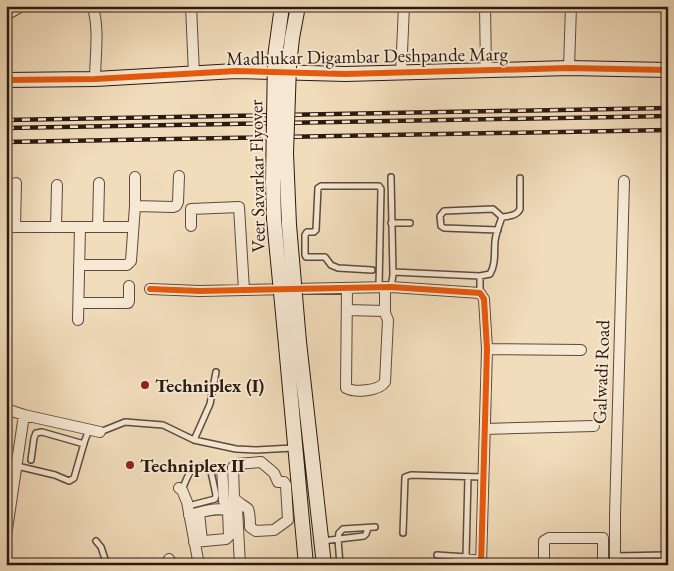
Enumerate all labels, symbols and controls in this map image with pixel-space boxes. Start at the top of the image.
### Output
street label: Madhukar Digambar Deshpande Marg [226,41,509,71]
street label: Veer Savarkar Flyover [243,99,271,253]
street label: Galwadi Road [587,319,615,424]
place label: Techniplex (I) [155,373,265,398]
marker: Techniplex (I) [139,379,151,391]
place label: Techniplex II [140,453,245,478]
marker: Techniplex II [124,459,136,471]

